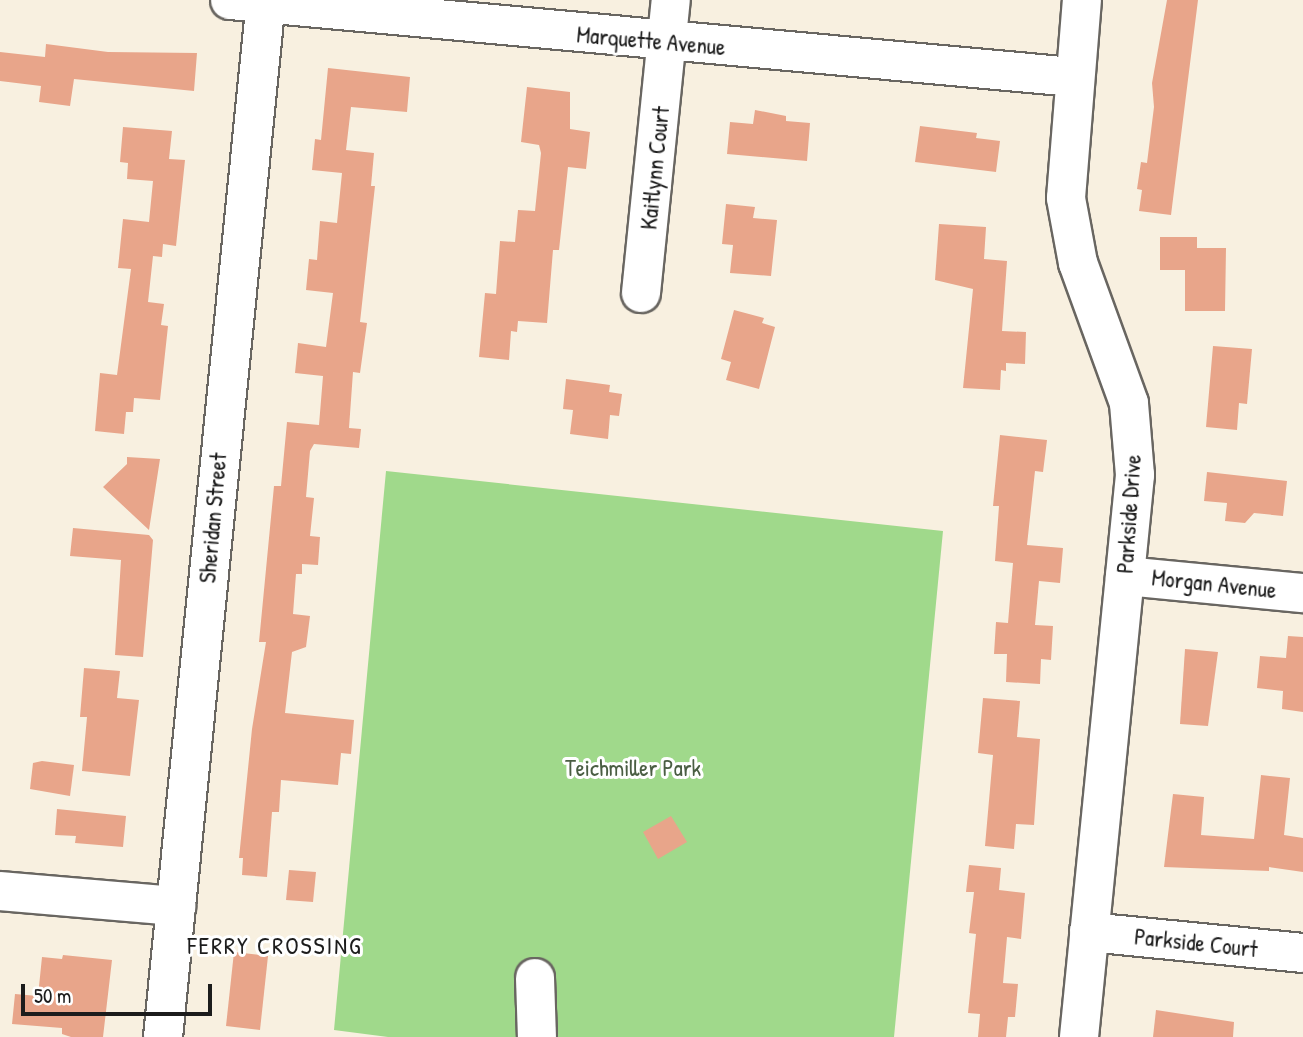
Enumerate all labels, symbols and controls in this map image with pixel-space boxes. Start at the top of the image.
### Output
street label: Marquette Avenue [576,21,726,61]
street label: Kaitlynn Court [635,105,675,231]
street label: Sheridan Street [194,452,232,584]
street label: Parkside Drive [1111,454,1147,574]
street label: Morgan Avenue [1150,564,1278,604]
park label: Teichmiller Park [565,754,701,782]
street label: Parkside Court [1133,923,1259,963]
district label: FERRY CROSSING [189,932,361,960]
scale bar [24,970,215,1014]
text: 50 m [34,981,71,1010]

